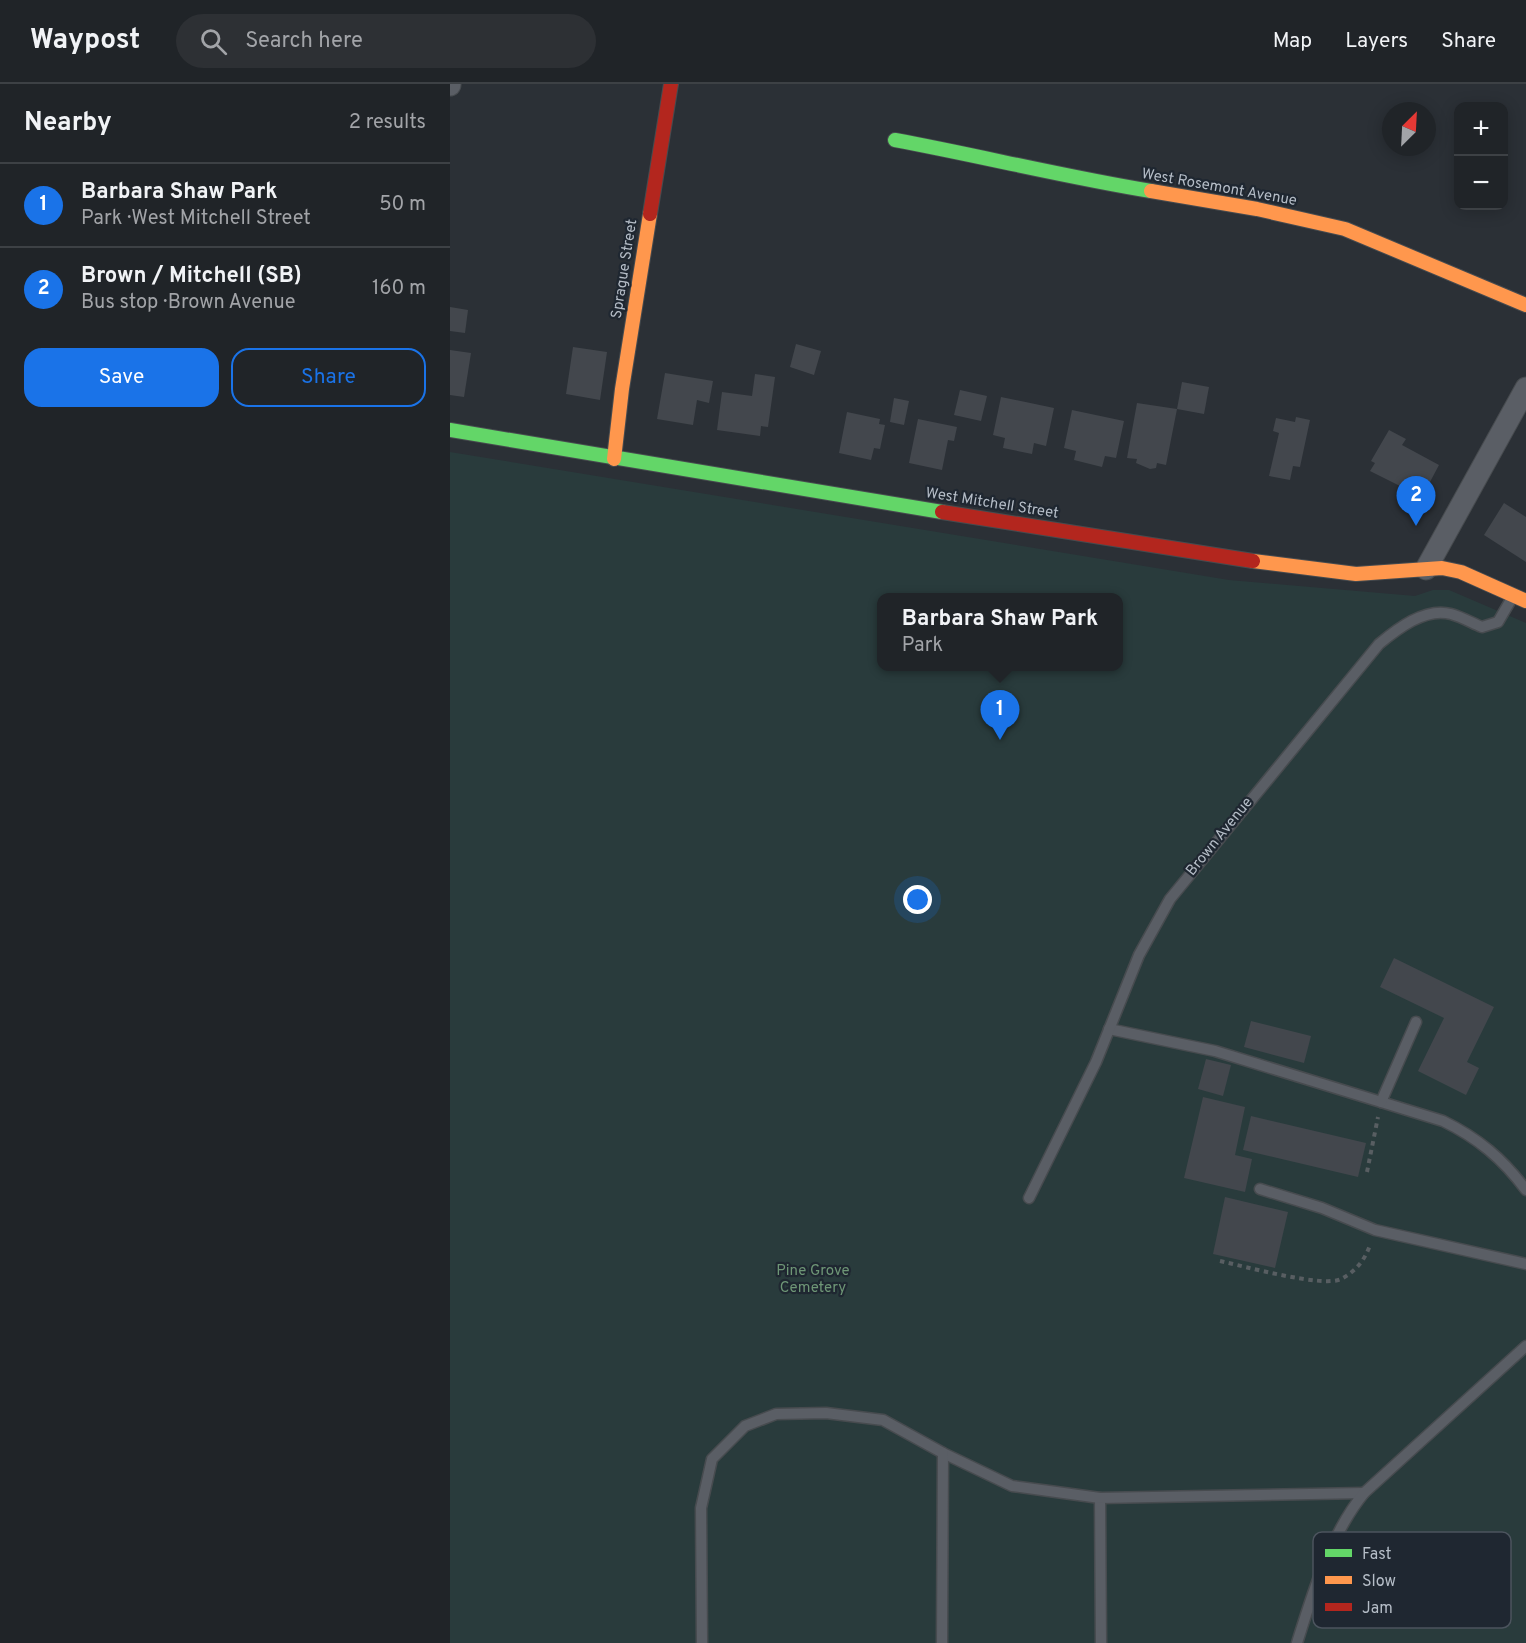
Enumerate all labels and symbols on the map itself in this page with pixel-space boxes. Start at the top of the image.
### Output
north arrow [1382,102,1436,156]
street label: West Rosemont Avenue [1140,165,1298,211]
street label: Sprague Street [608,218,642,320]
pin: 2 [1396,476,1436,526]
street label: West Mitchell Street [924,484,1060,524]
pin: 1 [980,690,1020,740]
street label: Brown Avenue [1182,794,1258,880]
your location [903,885,932,914]
park label: Pine Grove Cemetery [776,1262,850,1298]
legend [1313,1532,1511,1628]
text: Fast [1362,1545,1392,1565]
text: Slow [1362,1572,1396,1592]
text: Jam [1362,1599,1393,1619]

